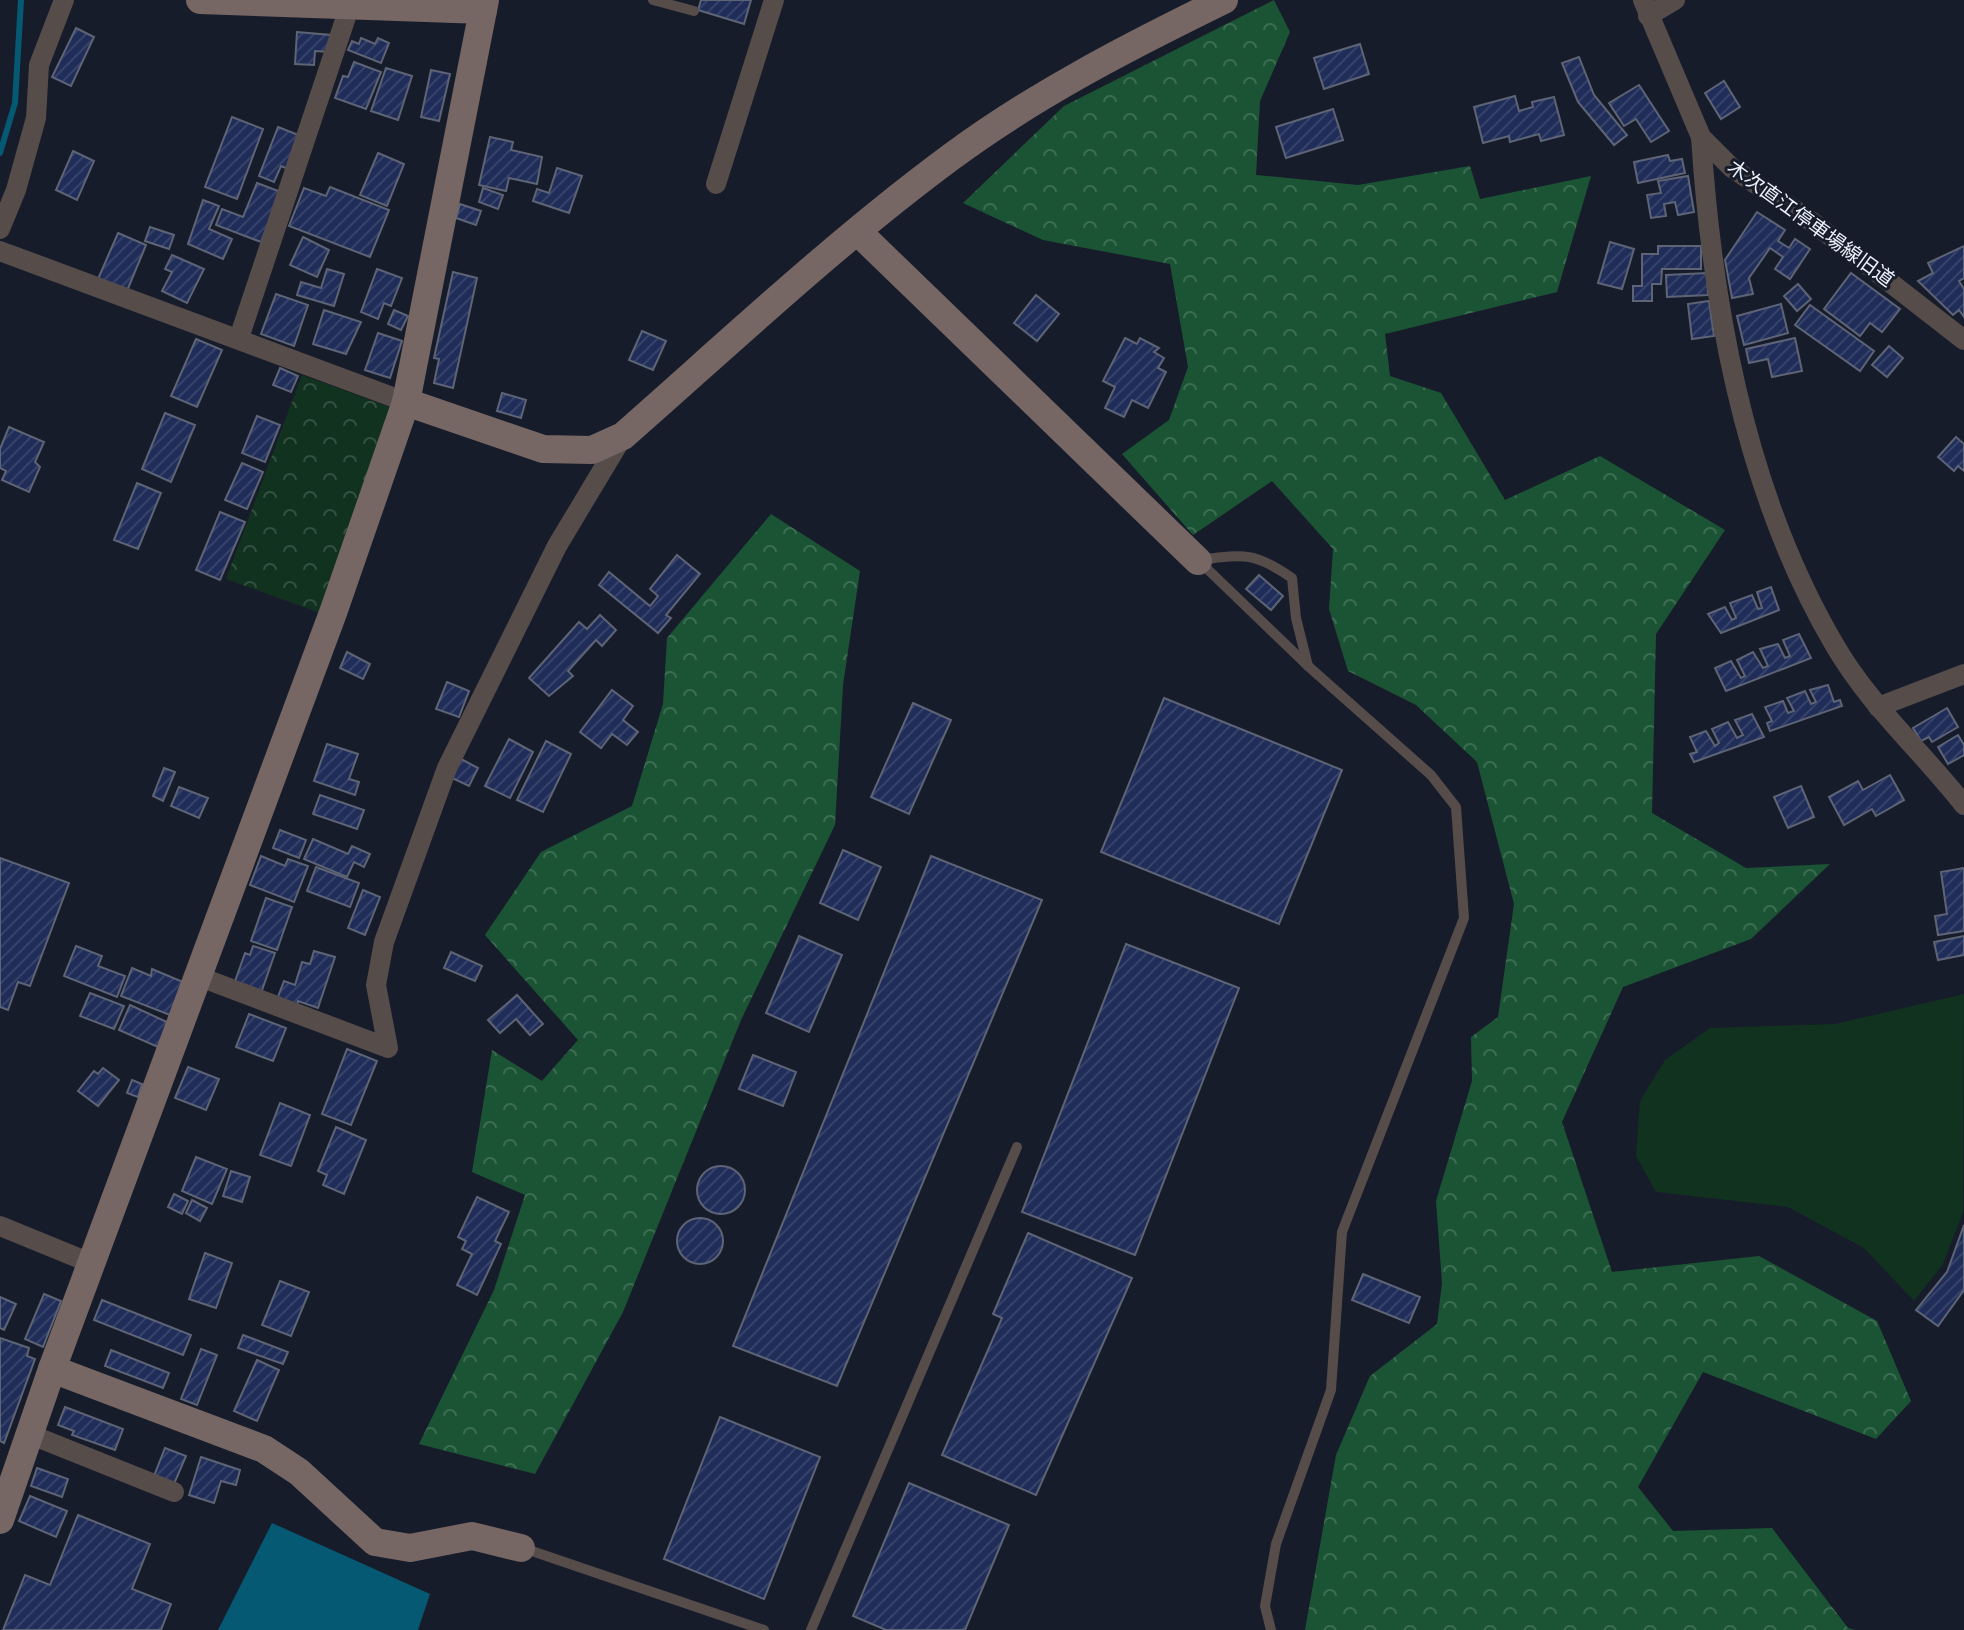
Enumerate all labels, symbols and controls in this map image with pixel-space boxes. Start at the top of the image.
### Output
street label: 木次直江停車場線旧道 [1722,154,1900,293]

